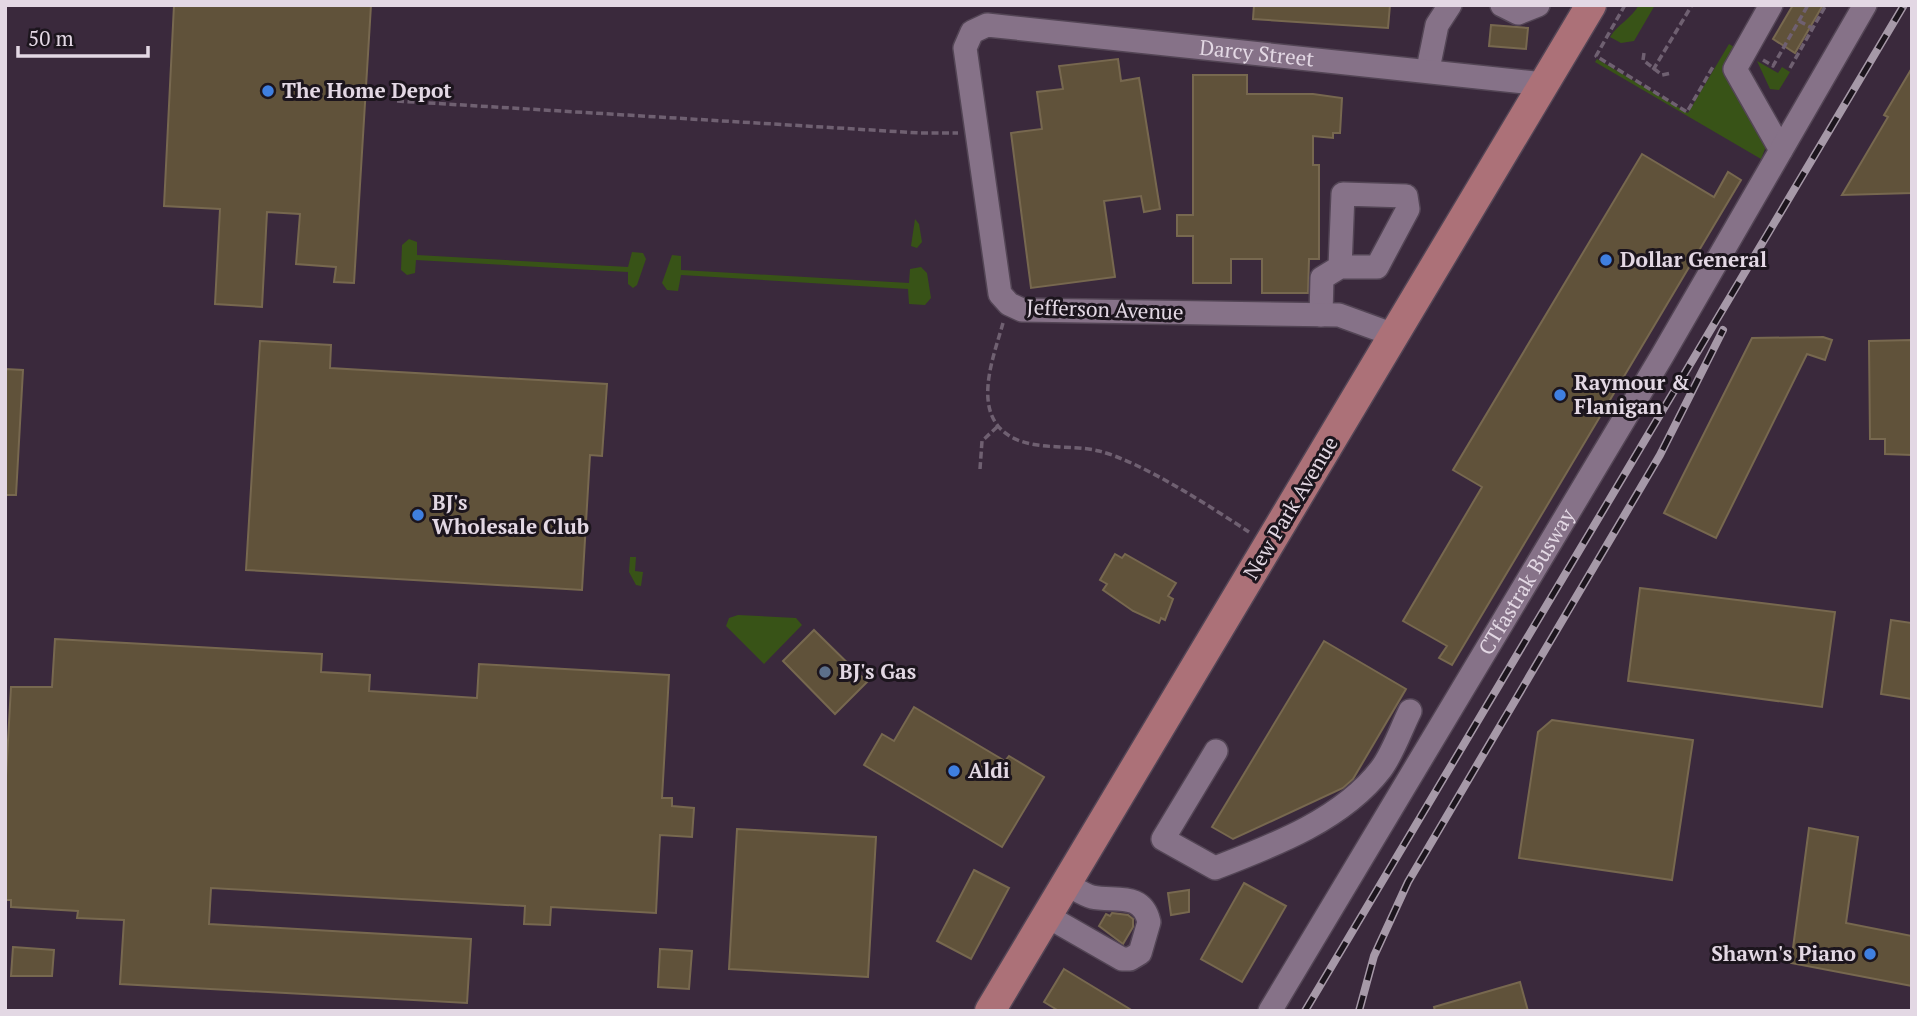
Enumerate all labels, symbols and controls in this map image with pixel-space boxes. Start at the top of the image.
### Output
scale bar [18,14,147,58]
text: 50 m [28,24,74,52]
street label: Darcy Street [1198,33,1316,73]
place label: The Home Depot [282,76,452,104]
marker: The Home Depot [260,83,276,99]
place label: Dollar General [1620,245,1767,273]
marker: Dollar General [1598,252,1614,268]
street label: Jefferson Avenue [1026,292,1184,326]
place label: Raymour & Flanigan [1574,368,1690,420]
marker: Raymour & Flanigan [1552,387,1568,403]
street label: New Park Avenue [1236,431,1344,584]
place label: BJ's Wholesale Club [432,488,589,540]
street label: CTfastrak Busway [1471,503,1581,660]
marker: BJ's Wholesale Club [410,507,426,523]
place label: BJ's Gas [839,657,916,685]
marker: BJ's Gas [817,664,833,680]
place label: Aldi [968,756,1010,784]
marker: Aldi [946,763,962,779]
place label: Shawn's Piano [1711,939,1856,967]
marker: Shawn's Piano [1862,946,1878,962]

